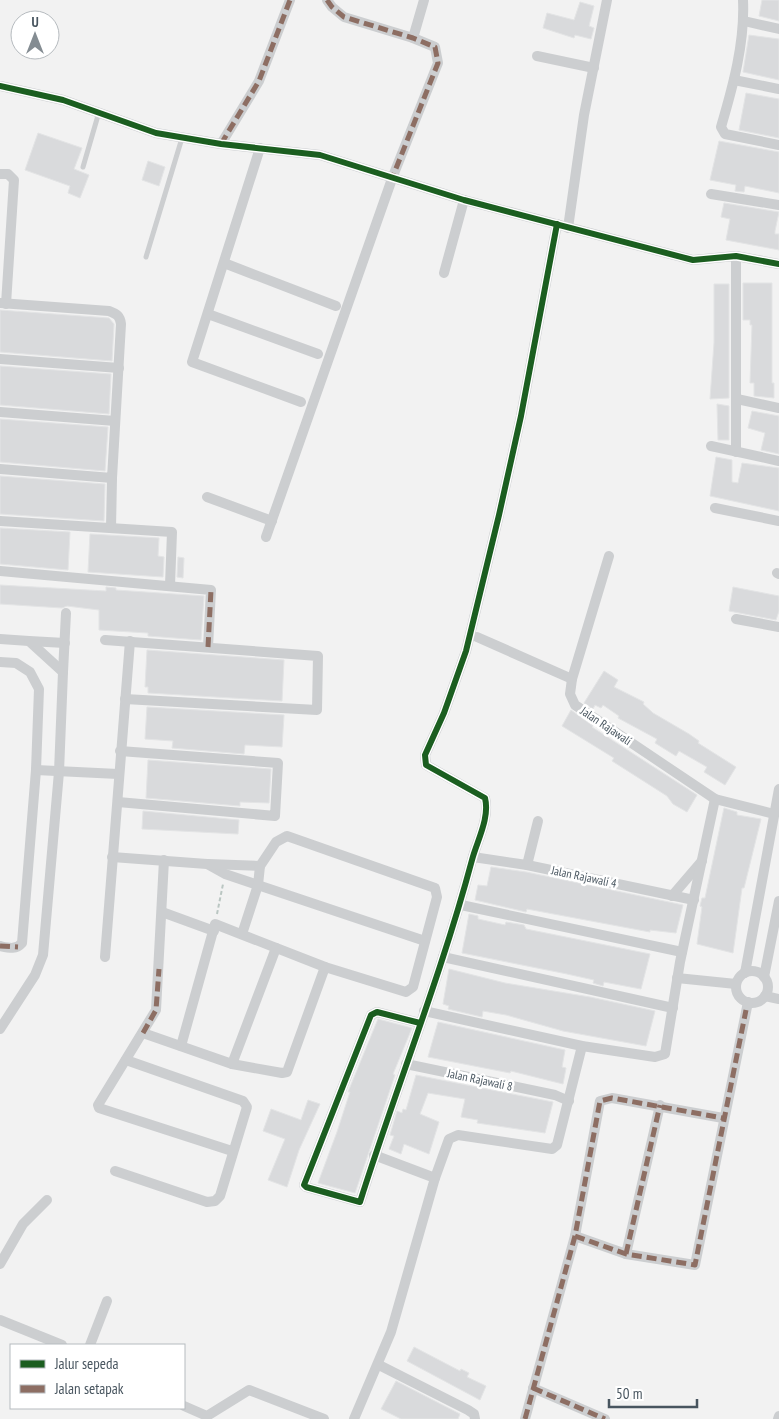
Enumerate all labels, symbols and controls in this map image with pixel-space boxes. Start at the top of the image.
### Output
north arrow [10,10,60,60]
text: U [31,13,39,31]
street label: Jalan Rajawali [577,703,635,748]
street label: Jalan Rajawali 4 [549,862,619,891]
street label: Jalan Rajawali 8 [445,1065,514,1094]
legend [10,1344,185,1409]
text: Jalur sepeda [54,1354,118,1373]
scale bar [609,1376,696,1408]
text: Jalan setapak [54,1379,124,1398]
text: 50 m [616,1384,642,1403]

